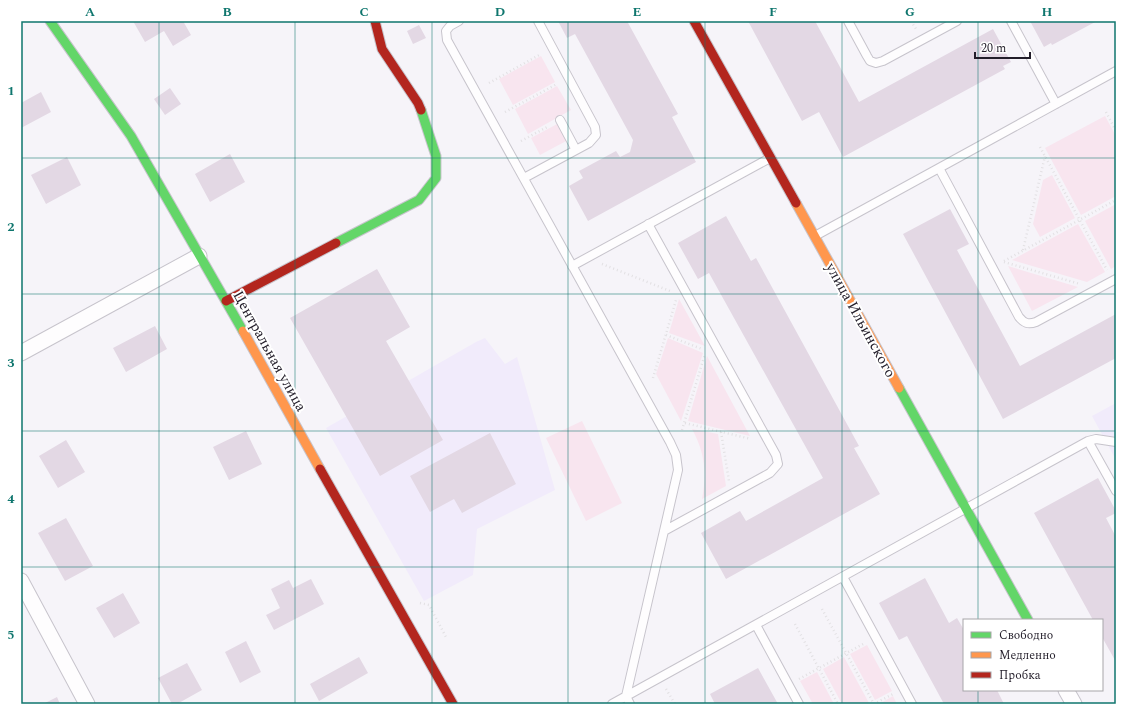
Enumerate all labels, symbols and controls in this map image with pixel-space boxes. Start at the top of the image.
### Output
text: A [85,2,95,22]
text: B [222,2,232,22]
text: C [359,2,369,22]
text: D [495,2,505,22]
text: E [633,2,642,22]
text: F [769,2,777,22]
text: G [905,2,915,22]
text: H [1042,2,1053,22]
scale bar [975,34,1030,60]
text: 20 m [981,39,1006,58]
text: 1 [7,81,15,101]
text: 2 [7,217,15,237]
street label: улица Ильинского [819,258,902,382]
street label: Центральная улица [227,287,313,417]
text: 3 [7,353,15,373]
text: 4 [7,489,15,509]
legend [963,619,1103,691]
text: 5 [7,625,15,645]
text: Свободно [999,626,1053,645]
text: Медленно [999,646,1056,665]
text: Пробка [999,666,1041,685]

